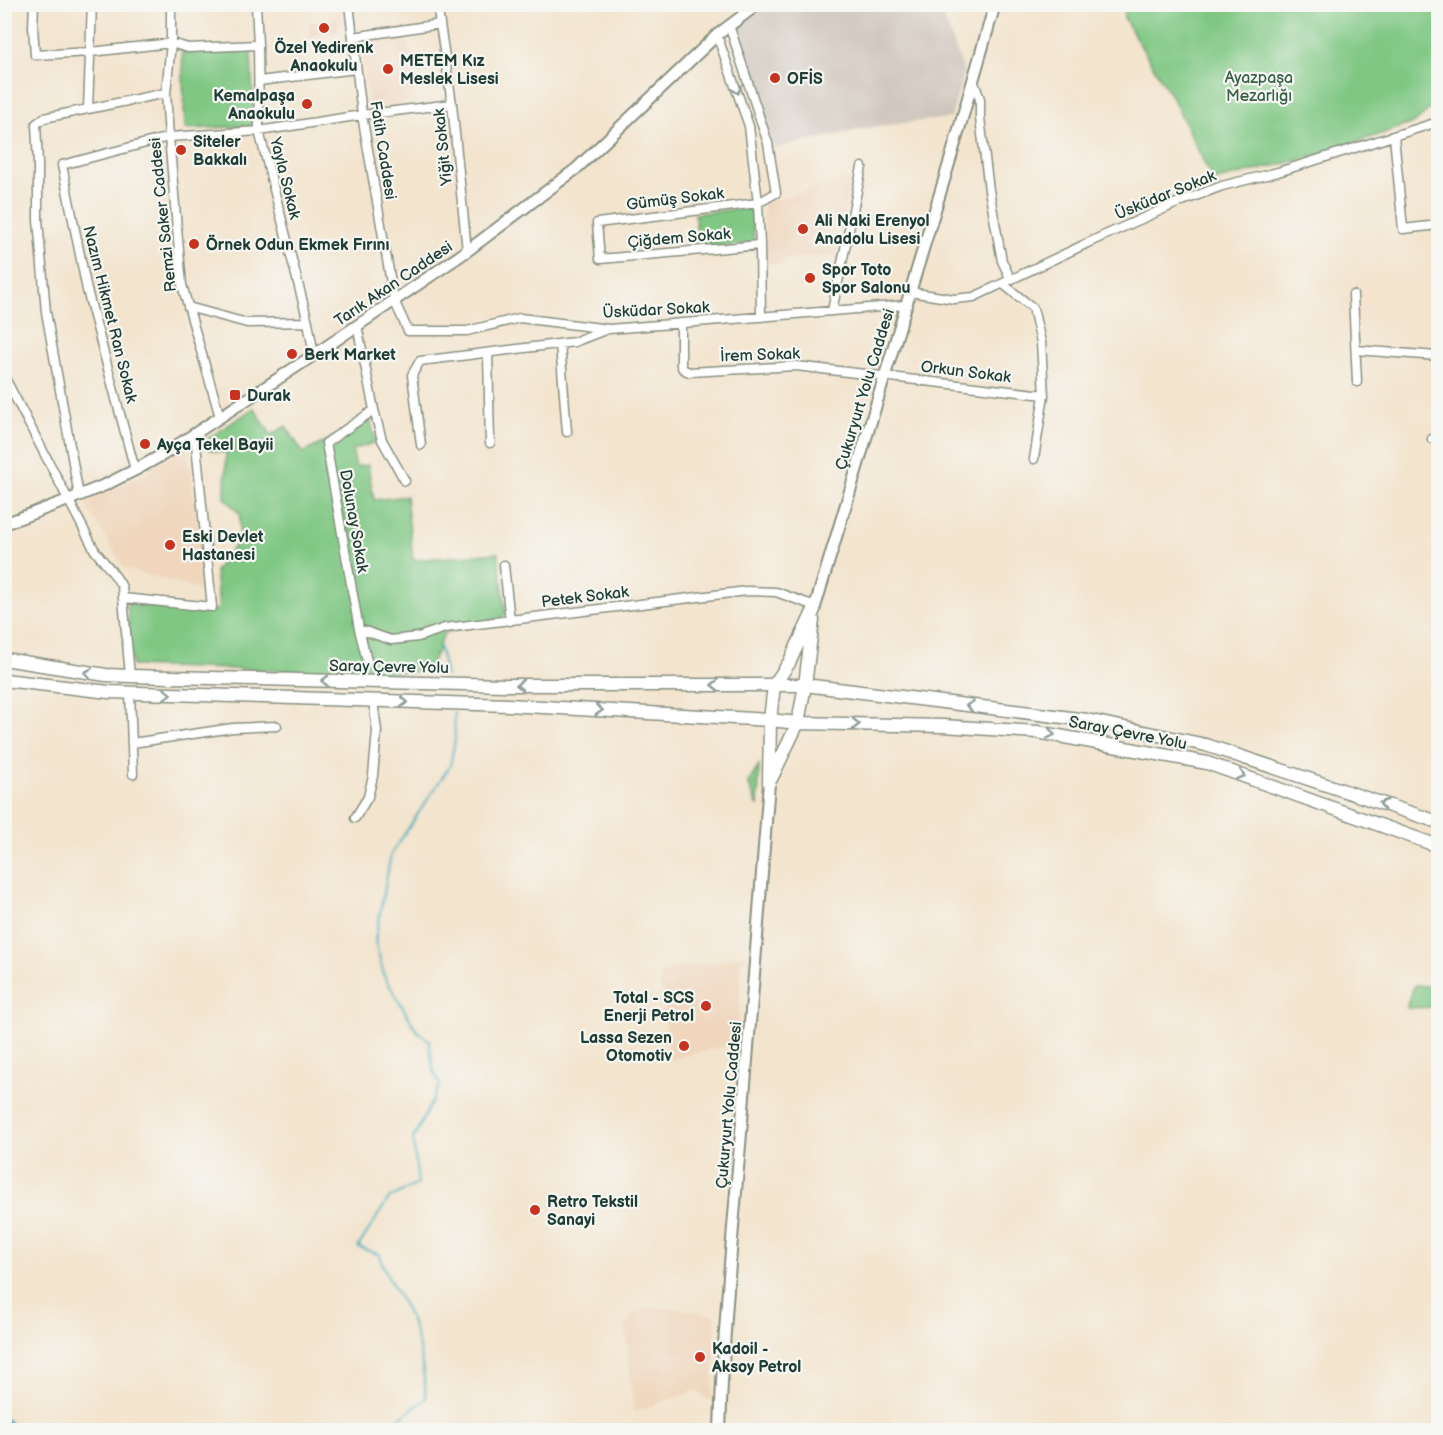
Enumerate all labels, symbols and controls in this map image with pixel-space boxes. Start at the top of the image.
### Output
marker: Özel Yedirenk Anaokulu [317,21,331,35]
place label: Özel Yedirenk Anaokulu [275,37,374,76]
place label: METEM Kız Meslek Lisesi [400,52,499,89]
marker: METEM Kız Meslek Lisesi [381,62,395,76]
place label: OFİS [787,68,823,89]
park label: Ayazpaşa Mezarlığı [1225,69,1293,106]
marker: OFİS [768,71,782,85]
one-way arrow [729,84,742,95]
place label: Kemalpaşa Anaokulu [213,87,295,124]
marker: Kemalpaşa Anaokulu [300,97,314,111]
street label: Fatih Caddesi [365,99,400,201]
street label: Yiğit Sokak [430,107,457,187]
place label: Siteler Bakkalı [193,133,247,170]
street label: Yayla Sokak [265,134,304,222]
street label: Remzi Saker Caddesi [146,137,181,293]
marker: Siteler Bakkalı [174,143,188,157]
street label: Üsküdar Sokak [1112,165,1219,224]
street label: Gümüş Sokak [625,184,725,215]
place label: Ali Naki Erenyol Anadolu Lisesi [814,212,930,249]
marker: Ali Naki Erenyol Anadolu Lisesi [796,222,810,236]
street label: Nazım Hikmet Ran Sokak [78,224,141,405]
street label: Çiğdem Sokak [627,225,732,252]
place label: Örnek Odun Ekmek Fırını [206,234,390,255]
marker: Örnek Odun Ekmek Fırını [187,237,201,251]
street label: Tarık Akan Caddesi [331,238,457,331]
place label: Spor Toto Spor Salonu [822,261,911,298]
marker: Spor Toto Spor Salonu [803,271,817,285]
street label: Üsküdar Sokak [602,296,710,323]
street label: Çukuryurt Yolu Caddesi [832,307,899,472]
street label: İrem Sokak [720,343,801,366]
place label: Berk Market [304,346,396,365]
marker: Berk Market [285,347,299,361]
street label: Orkun Sokak [920,358,1012,387]
place label: Durak [247,387,291,406]
marker: Durak [228,388,242,402]
place label: Ayça Tekel Bayii [156,436,273,455]
marker: Ayça Tekel Bayii [138,437,152,451]
street label: Dolunay Sokak [335,468,372,575]
place label: Eski Devlet Hastanesi [182,528,264,565]
marker: Eski Devlet Hastanesi [163,538,177,552]
street label: Petek Sokak [540,583,630,612]
street label: Saray Çevre Yolu [329,657,449,678]
one-way arrow [84,667,93,679]
one-way arrow [321,674,330,687]
one-way arrow [516,679,525,691]
one-way arrow [711,679,720,691]
one-way arrow [163,687,172,700]
one-way arrow [400,695,409,708]
one-way arrow [965,700,975,712]
one-way arrow [595,704,604,717]
street label: Saray Çevre Yolu [1067,713,1188,754]
one-way arrow [852,718,861,730]
one-way arrow [1046,727,1056,740]
one-way arrow [1235,768,1246,781]
one-way arrow [1378,799,1389,811]
place label: Total - SCS Enerji Petrol [604,989,694,1026]
marker: Total - SCS Enerji Petrol [699,999,713,1013]
street label: Çukuryurt Yolu Caddesi [713,1021,746,1189]
place label: Lassa Sezen Otomotiv [580,1029,672,1066]
marker: Lassa Sezen Otomotiv [677,1039,691,1053]
place label: Retro Tekstil Sanayi [547,1193,638,1230]
marker: Retro Tekstil Sanayi [528,1203,542,1217]
place label: Kadoil - Aksoy Petrol [711,1340,801,1377]
marker: Kadoil - Aksoy Petrol [693,1350,707,1364]

